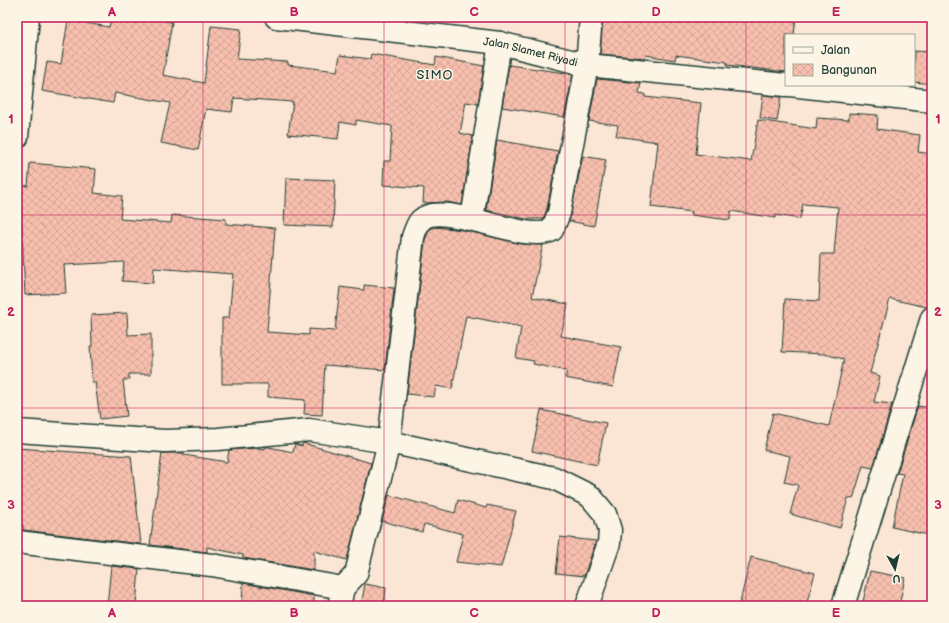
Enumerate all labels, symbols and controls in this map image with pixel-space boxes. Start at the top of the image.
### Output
text: A [107,4,116,20]
text: B [289,4,299,20]
text: C [469,4,479,20]
text: D [651,4,661,20]
text: E [832,4,841,20]
legend [785,34,915,86]
street label: Jalan Slamet Riyadi [482,35,579,69]
text: Jalan [821,43,850,58]
text: Bangunan [821,63,877,78]
district label: SIMO [416,67,454,83]
text: 1 [8,111,14,127]
text: 1 [935,111,941,127]
text: 2 [7,304,15,320]
text: 2 [934,304,942,320]
text: 3 [7,497,15,513]
text: 3 [934,497,942,513]
north arrow [875,549,915,589]
text: U [891,571,901,585]
text: A [107,605,116,621]
text: B [289,605,299,621]
text: C [469,605,479,621]
text: D [651,605,661,621]
text: E [832,605,841,621]

